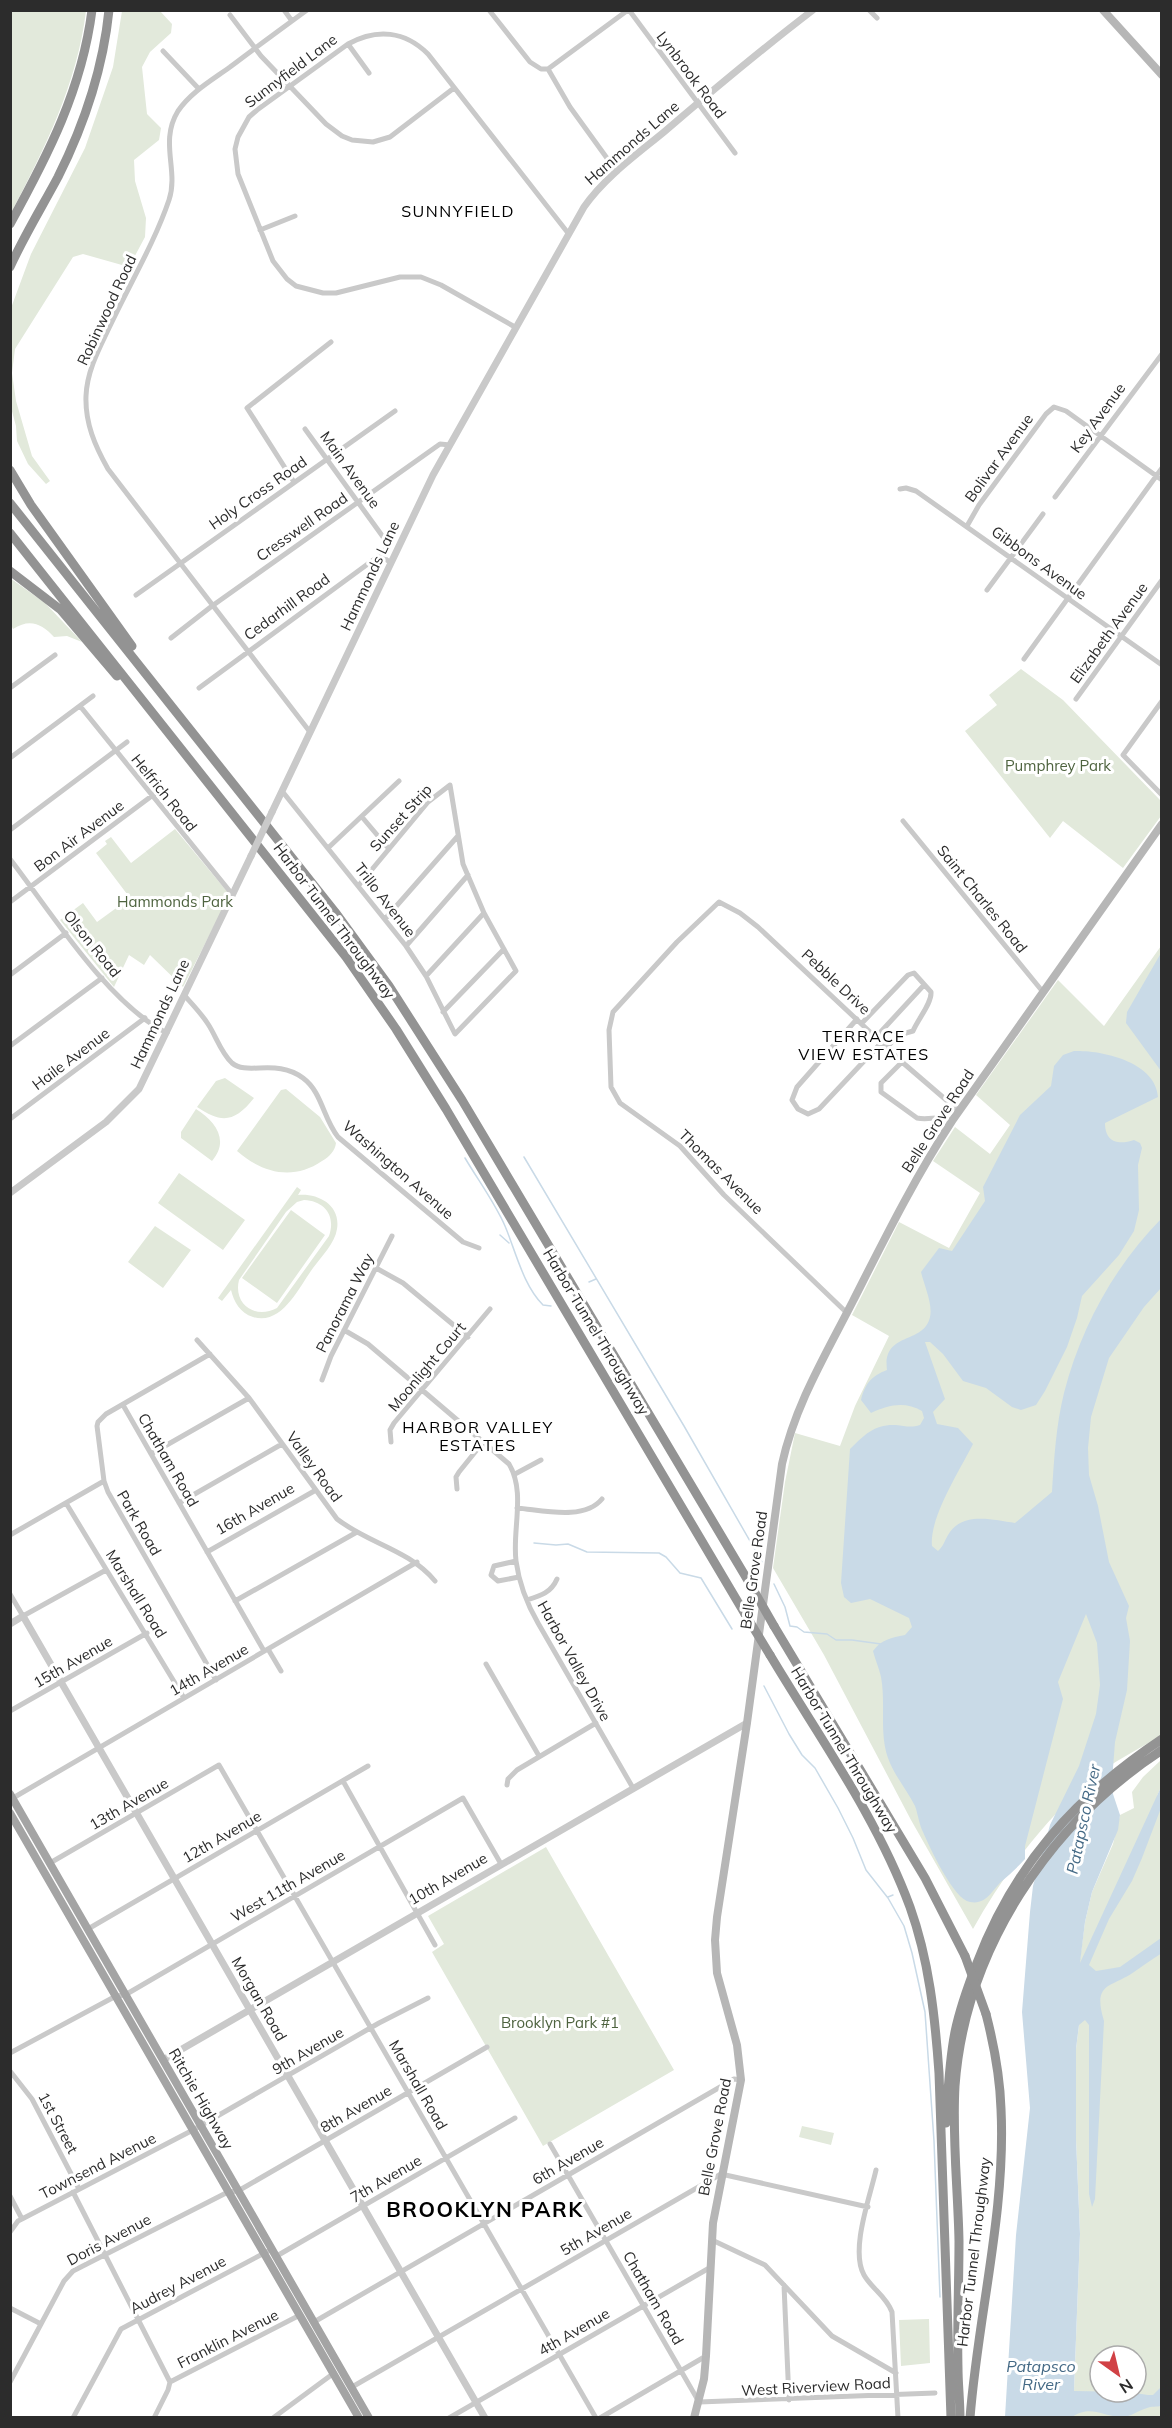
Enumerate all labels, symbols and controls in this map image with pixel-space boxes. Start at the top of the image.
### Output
street label: Lynbrook Road [652,27,730,122]
street label: Sunnyfield Lane [241,30,341,112]
street label: Hammonds Lane [581,97,683,189]
district label: SUNNYFIELD [401,201,515,221]
street label: Robinwood Road [73,251,140,368]
street label: Key Avenue [1066,379,1129,456]
street label: Bolivar Avenue [960,410,1037,505]
street label: Main Avenue [316,428,385,512]
street label: Holy Cross Road [205,452,310,533]
street label: Cresswell Road [252,488,351,565]
street label: Hammonds Lane [336,518,403,634]
street label: Gibbons Avenue [988,522,1091,604]
street label: Cedarhill Road [240,569,333,644]
street label: Elizabeth Avenue [1066,579,1152,687]
street label: Helfrich Road [127,750,201,835]
park label: Pumphrey Park [1005,756,1111,775]
street label: Sunset Strip [365,780,436,855]
street label: Bon Air Avenue [30,796,127,876]
street label: Harbor Tunnel Throughway [269,839,399,1003]
street label: Saint Charles Road [933,841,1032,956]
street label: Trillo Avenue [351,859,420,941]
park label: Hammonds Park [117,892,233,911]
street label: Olson Road [60,906,125,981]
street label: Pebble Drive [798,945,875,1018]
street label: Hammonds Lane [126,956,193,1072]
street label: Haile Avenue [28,1023,113,1094]
district label: TERRACE VIEW ESTATES [798,1026,930,1064]
street label: Belle Grove Road [897,1066,978,1176]
street label: Washington Avenue [339,1116,458,1223]
street label: Thomas Avenue [675,1125,768,1218]
street label: Harbor Tunnel Throughway [539,1245,654,1418]
street label: Panorama Way [311,1250,378,1356]
street label: Moonlight Court [384,1318,470,1415]
street label: Chatham Road [134,1410,203,1510]
district label: HARBOR VALLEY ESTATES [402,1417,554,1455]
street label: Valley Road [282,1428,346,1506]
street label: 16th Avenue [212,1478,298,1539]
street label: Park Road [113,1487,166,1559]
street label: Belle Grove Road [736,1510,771,1630]
street label: Marshall Road [102,1546,171,1641]
street label: Harbor Valley Drive [533,1597,615,1724]
street label: 15th Avenue [30,1631,116,1692]
street label: 14th Avenue [166,1639,252,1700]
street label: Harbor Tunnel Throughway [787,1663,902,1836]
water label: Patapsco River [1062,1761,1105,1875]
street label: 13th Avenue [86,1773,172,1834]
street label: 12th Avenue [179,1806,265,1867]
street label: West 11th Avenue [227,1845,348,1926]
street label: 10th Avenue [405,1848,491,1909]
street label: Morgan Road [228,1953,291,2044]
park label: Brooklyn Park #1 [501,2013,619,2032]
street label: 9th Avenue [269,2023,347,2079]
street label: Marshall Road [385,2037,452,2133]
street label: Ritchie Highway [165,2045,238,2153]
street label: Belle Grove Road [694,2077,735,2197]
street label: 8th Avenue [317,2081,395,2137]
street label: 1st Street [34,2089,83,2157]
street label: Townsend Avenue [37,2128,159,2203]
street label: 6th Avenue [529,2133,607,2189]
street label: 7th Avenue [347,2151,425,2207]
street label: Harbor Tunnel Throughway [952,2156,995,2348]
district label: BROOKLYN PARK [386,2196,584,2222]
street label: 5th Avenue [557,2204,635,2260]
street label: Doris Avenue [64,2209,154,2270]
street label: Chatham Road [619,2248,688,2348]
street label: Audrey Avenue [126,2251,229,2318]
street label: 4th Avenue [535,2304,613,2360]
street label: Franklin Avenue [174,2305,282,2372]
north arrow [1088,2344,1148,2404]
water label: Patapsco River [1006,2356,1076,2394]
street label: West Riverview Road [741,2373,891,2400]
text: N [1116,2375,1137,2398]

